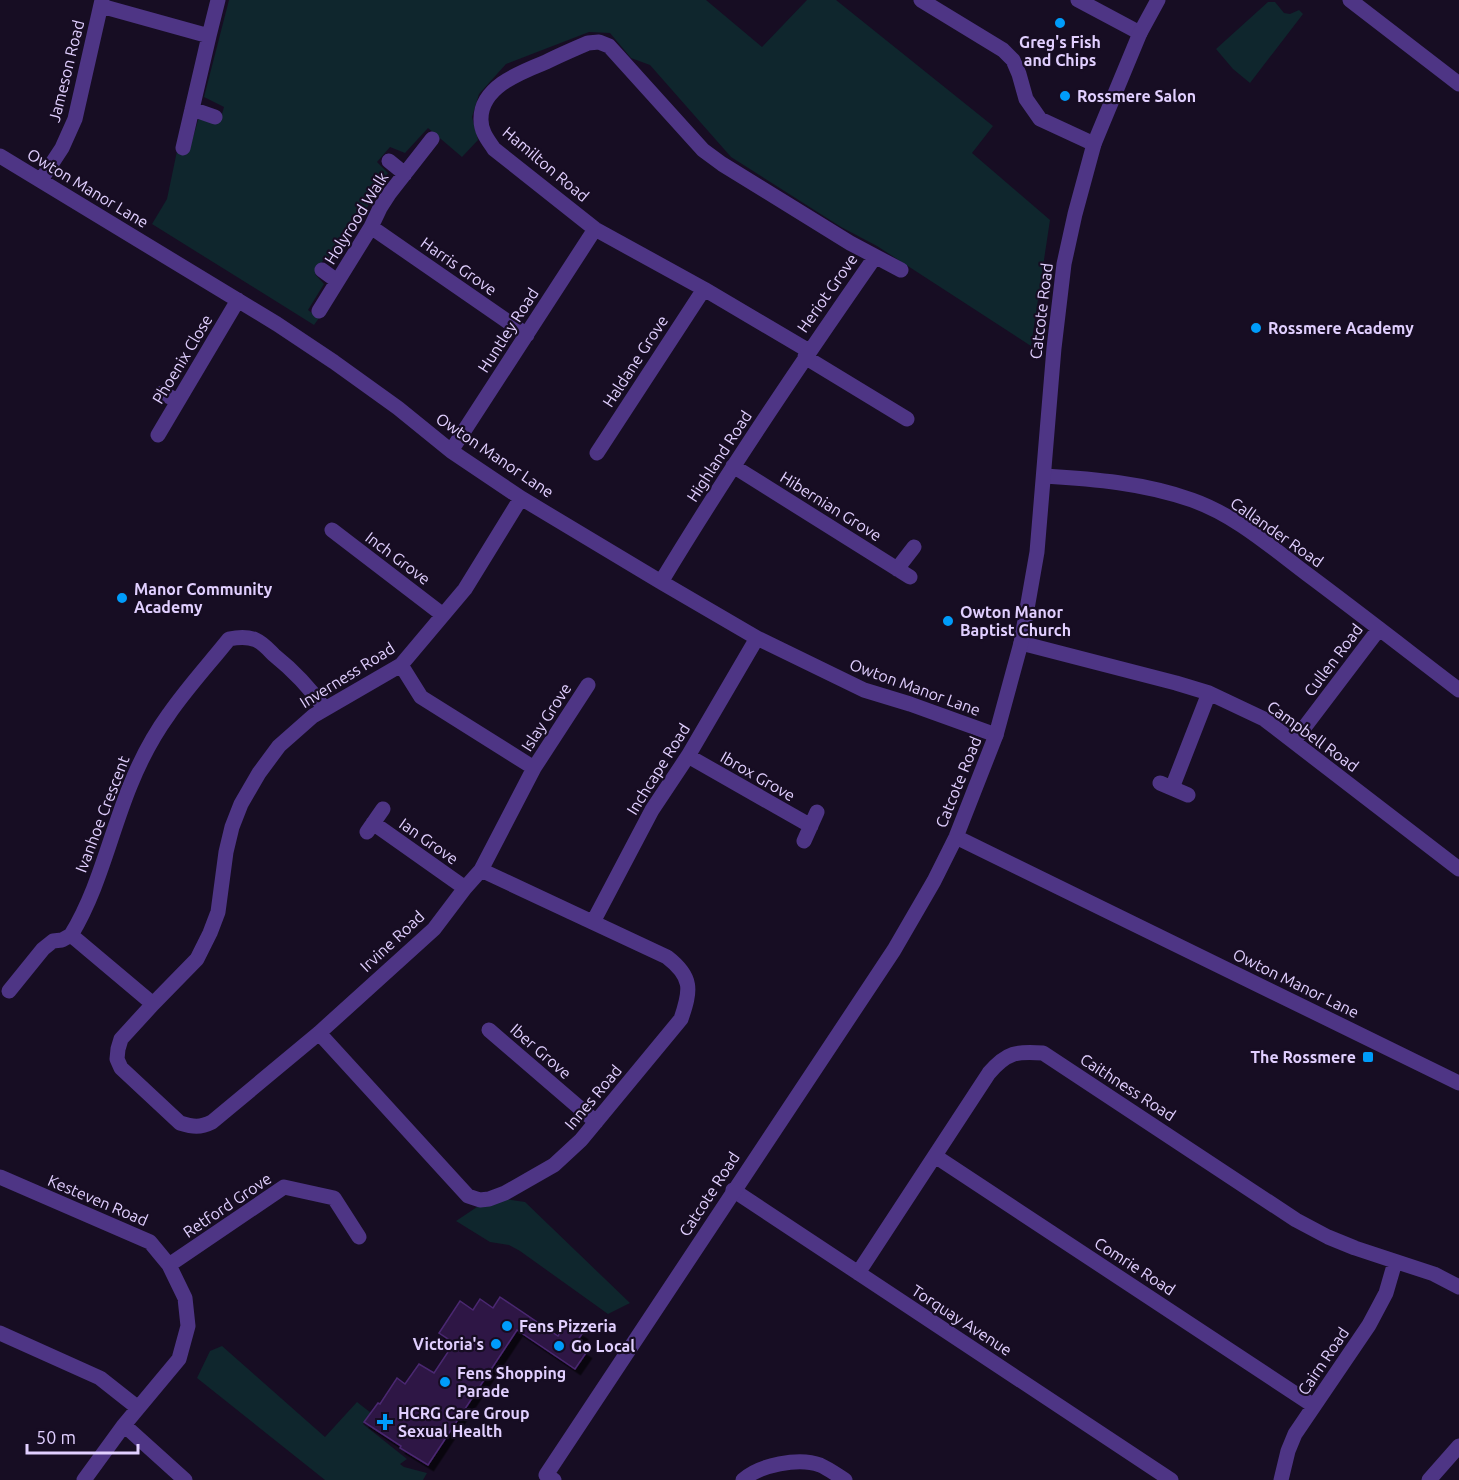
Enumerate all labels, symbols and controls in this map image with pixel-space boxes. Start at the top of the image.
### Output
marker: Greg's Fish and Chips [1053,16,1067,30]
street label: Jameson Road [45,18,87,124]
place label: Greg's Fish and Chips [1019,33,1101,69]
place label: Rossmere Salon [1077,87,1196,105]
marker: Rossmere Salon [1058,89,1072,103]
street label: Hamilton Road [499,123,593,205]
street label: Owton Manor Lane [24,145,152,231]
street label: Holyrood Walk [321,169,391,267]
street label: Harris Grove [418,233,500,299]
street label: Heriot Grove [793,250,861,336]
street label: Catcote Road [1026,262,1056,360]
street label: Huntley Road [474,284,542,376]
street label: Phoenix Close [148,311,216,407]
street label: Haldane Grove [599,312,671,410]
place label: Rossmere Academy [1268,319,1414,337]
marker: Rossmere Academy [1249,321,1263,335]
street label: Highland Road [683,407,755,505]
street label: Owton Manor Lane [433,409,557,501]
street label: Hibernian Grove [777,468,885,544]
street label: Callander Road [1227,493,1327,571]
street label: Inch Grove [362,528,434,588]
place label: Manor Community Academy [134,580,273,616]
marker: Manor Community Academy [115,591,129,605]
place label: Owton Manor Baptist Church [960,603,1071,639]
marker: Owton Manor Baptist Church [941,614,955,628]
street label: Cullen Road [1300,620,1366,700]
street label: Inverness Road [296,639,398,711]
street label: Owton Manor Lane [847,655,983,719]
street label: Islay Grove [517,680,575,754]
street label: Campbell Road [1264,697,1362,775]
street label: Inchcape Road [623,720,693,818]
street label: Catcote Road [932,734,984,830]
street label: Ibrox Grove [718,747,798,805]
street label: Ivanhoe Crescent [71,752,133,875]
street label: Ian Grove [396,814,462,868]
street label: Irvine Road [356,907,428,975]
street label: Owton Manor Lane [1230,945,1362,1021]
street label: Iber Grove [507,1020,575,1082]
place label: The Rossmere [1250,1048,1356,1066]
street label: Caithness Road [1077,1050,1179,1124]
marker: The Rossmere [1361,1050,1375,1064]
street label: Innes Road [561,1061,625,1133]
street label: Catcote Road [675,1149,743,1239]
street label: Retford Grove [180,1169,274,1241]
street label: Kesteven Road [45,1171,151,1229]
street label: Comrie Road [1091,1233,1179,1299]
street label: Torquay Avenue [909,1281,1015,1359]
place label: Fens Pizzeria [519,1317,617,1335]
marker: Fens Pizzeria [500,1319,514,1333]
street label: Cairn Road [1294,1324,1352,1398]
place label: Victoria's [413,1335,484,1353]
marker: Victoria's [489,1337,503,1351]
place label: Go Local [571,1337,635,1355]
marker: Go Local [552,1339,566,1353]
place label: Fens Shopping Parade [457,1364,566,1400]
marker: Fens Shopping Parade [438,1375,452,1389]
place label: HCRG Care Group Sexual Health [398,1404,530,1440]
marker: HCRG Care Group Sexual Health [376,1413,394,1431]
scale bar [27,1417,138,1455]
text: 50 m [36,1427,76,1447]

